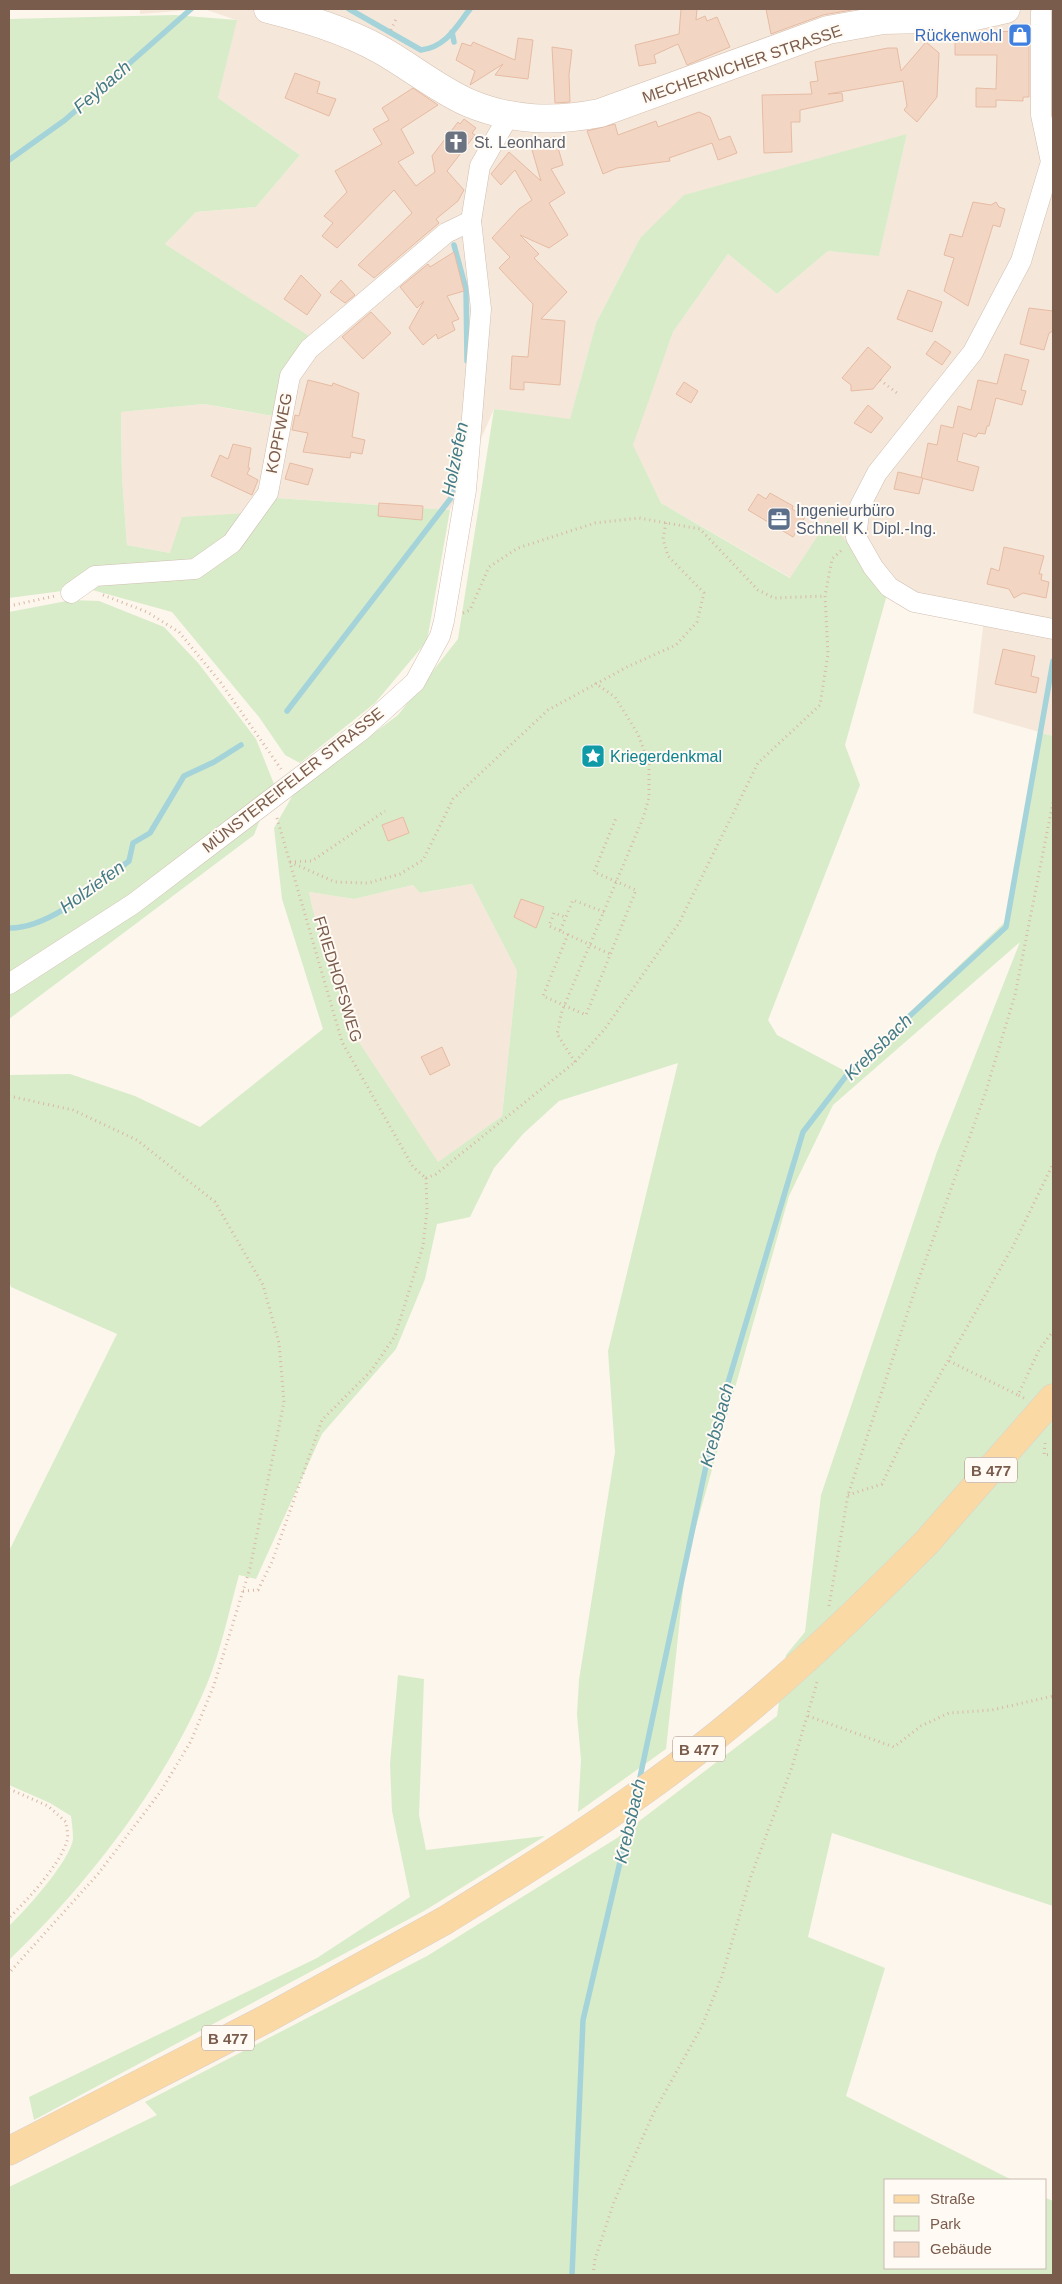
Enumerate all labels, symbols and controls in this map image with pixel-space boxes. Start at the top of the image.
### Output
street label: MECHERNICHER STRASSE [640,22,844,106]
shop icon: Rückenwohl [1007,22,1033,48]
place label: Rückenwohl [915,27,1002,44]
water label: Feybach [69,57,135,117]
church icon: St. Leonhard [443,129,469,155]
place label: St. Leonhard [474,134,566,151]
street label: KOPFWEG [263,391,295,475]
water label: Holziefen [438,420,472,498]
place label: Ingenieurbüro Schnell K. Dipl.-Ing. [796,502,937,537]
office icon: Ingenieurbüro Schnell K. Dipl.-Ing. [766,506,792,532]
street label: MÜNSTEREIFELER STRASSE [199,704,387,856]
place icon: Kriegerdenkmal [580,743,606,769]
place label: Kriegerdenkmal [610,748,722,765]
water label: Holziefen [56,857,128,917]
street label: FRIEDHOFSWEG [311,914,365,1044]
water label: Krebsbach [840,1010,916,1084]
water label: Krebsbach [696,1381,738,1469]
road number: B 477 [965,1458,1017,1482]
road number: B 477 [673,1736,725,1762]
water label: Krebsbach [611,1777,649,1865]
road number: B 477 [202,2026,254,2050]
legend [884,2179,1047,2269]
text: Straße [930,2190,975,2207]
text: Park [930,2215,961,2232]
text: Gebäude [930,2240,992,2257]

